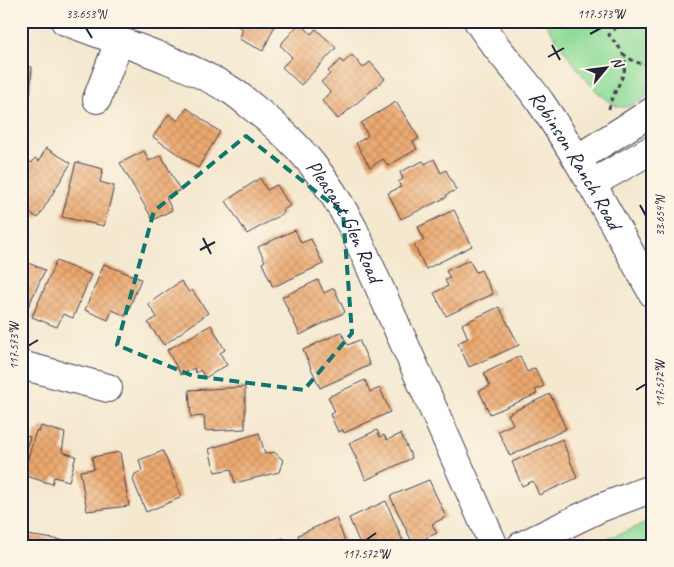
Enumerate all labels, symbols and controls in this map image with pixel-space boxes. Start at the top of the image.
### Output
text: 33.653°N [66,6,108,22]
text: 117.573°W [578,6,627,22]
north arrow [582,42,632,92]
text: N [607,54,628,72]
street label: Robinson Ranch Road [523,86,629,237]
street label: Pleasant Glen Road [301,154,390,290]
text: 33.654°N [652,194,668,236]
text: 117.573°W [6,320,22,369]
text: 117.572°W [652,358,668,407]
text: 117.572°W [343,546,392,562]

